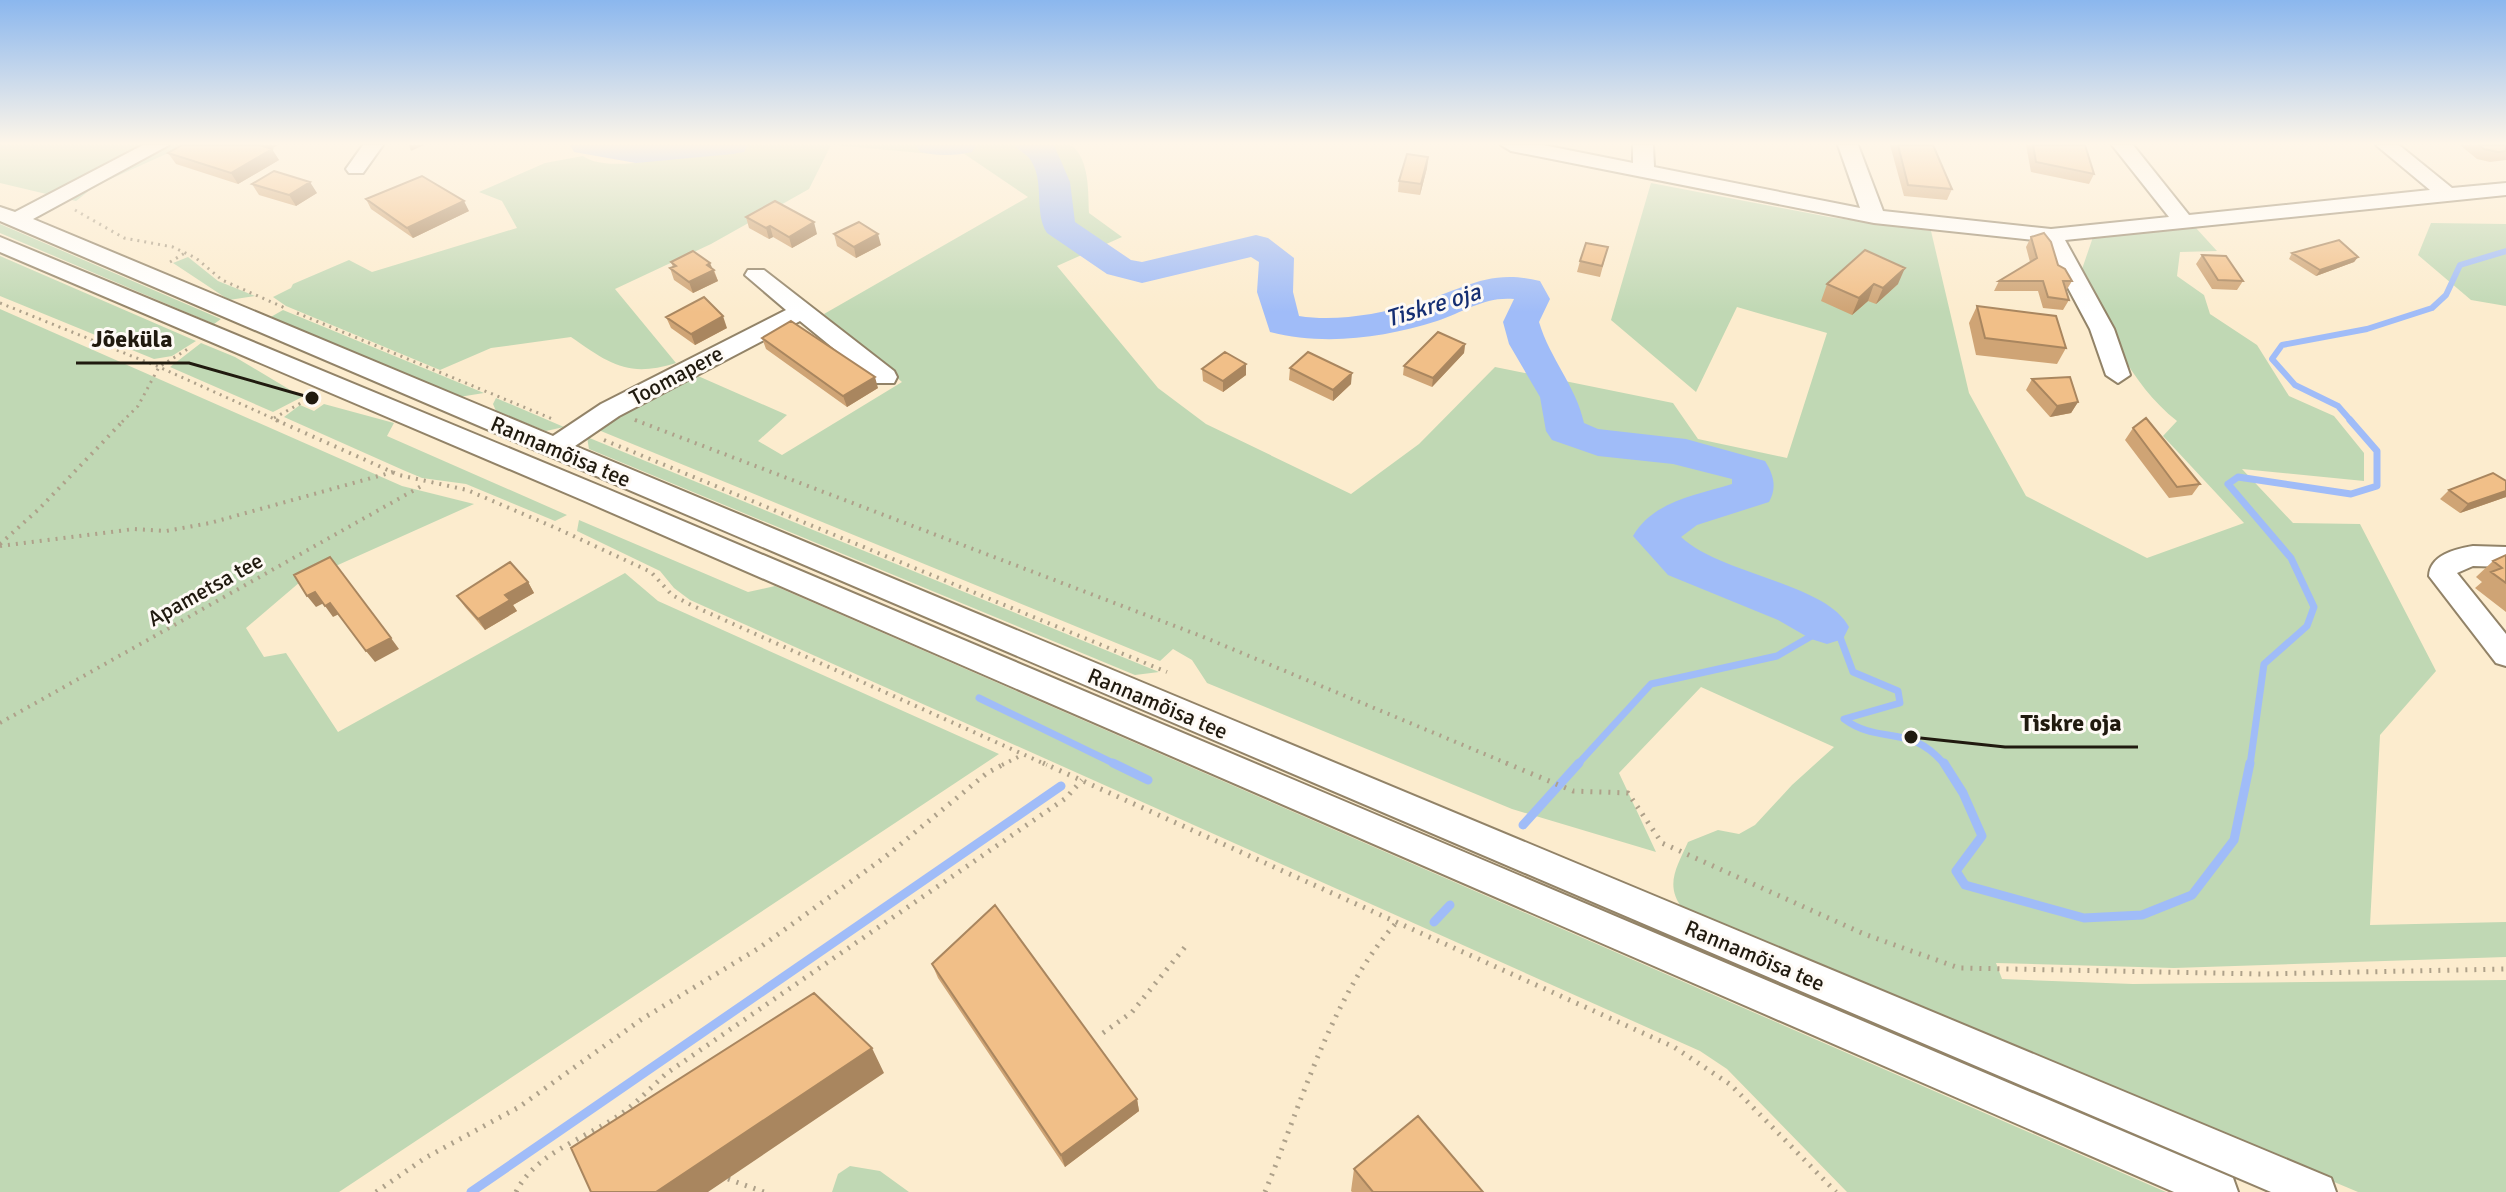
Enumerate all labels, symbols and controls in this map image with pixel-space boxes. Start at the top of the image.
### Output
water label: Tiskre oja [1382,276,1485,334]
callout: Jõeküla [76,315,189,363]
text: Jõeküla [91,324,173,354]
street label: Toomapere [625,340,728,411]
street label: Rannamõisa tee [487,410,635,493]
street label: Apametsa tee [143,547,268,632]
street label: Rannamõisa tee [1084,662,1232,745]
callout: Tiskre oja [2005,699,2138,747]
text: Tiskre oja [2020,708,2122,738]
street label: Rannamõisa tee [1681,914,1829,997]

